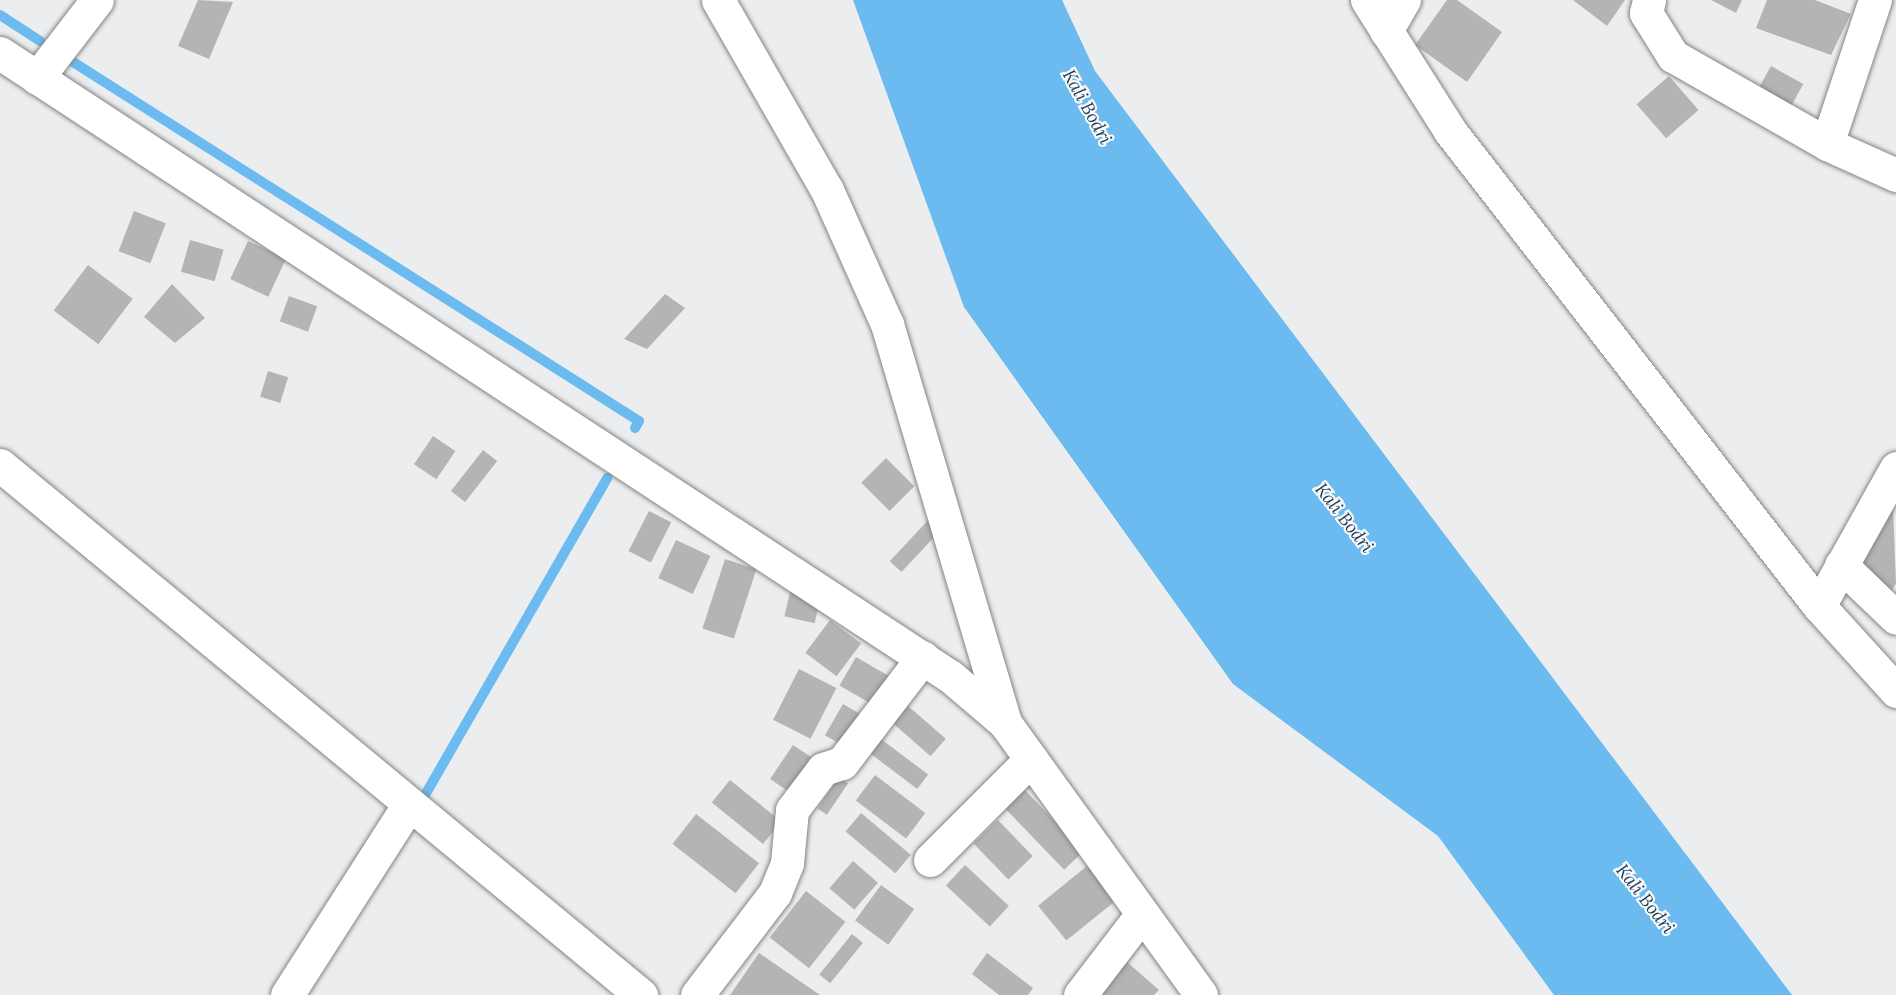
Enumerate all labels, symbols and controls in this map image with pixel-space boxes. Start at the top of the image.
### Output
water label: Kali Bodri [1058,66,1116,148]
water label: Kali Bodri [1310,479,1378,557]
water label: Kali Bodri [1611,860,1679,938]

